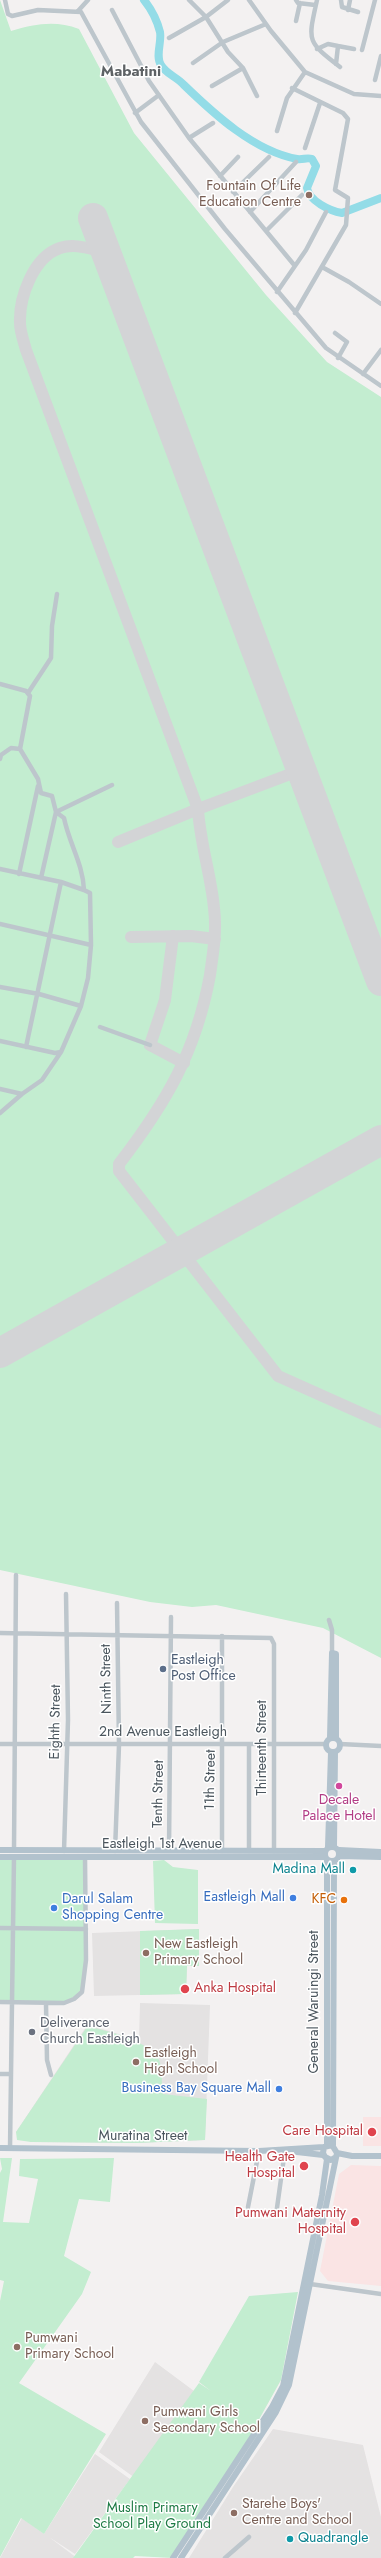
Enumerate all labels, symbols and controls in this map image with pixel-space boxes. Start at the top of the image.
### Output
district label: Mabatini [101,63,161,81]
place label: Fountain Of Life Education Centre [199,179,301,212]
marker: Fountain Of Life Education Centre [304,190,314,200]
street label: Ninth Street [98,1644,116,1714]
place label: Eastleigh Post Office [171,1653,236,1686]
marker: Eastleigh Post Office [158,1664,168,1674]
street label: Eighth Street [47,1684,65,1760]
street label: Thirteenth Street [255,1700,271,1796]
street label: 2nd Avenue Eastleigh [99,1725,227,1741]
street label: 11th Street [202,1749,220,1811]
street label: Tenth Street [150,1760,168,1828]
marker: Decale Palace Hotel [334,1781,344,1791]
place label: Decale Palace Hotel [302,1793,376,1826]
street label: Eastleigh 1st Avenue [102,1837,222,1853]
place label: Madina Mall [273,1862,345,1878]
marker: Madina Mall [348,1865,358,1875]
place label: Eastleigh Mall [203,1890,285,1906]
place label: Darul Salam Shopping Centre [62,1892,163,1924]
place label: KFC [312,1892,336,1908]
marker: Eastleigh Mall [288,1893,298,1903]
marker: KFC [339,1895,349,1905]
marker: Darul Salam Shopping Centre [49,1903,59,1913]
street label: General Waruingi Street [307,1930,323,2074]
place label: New Eastleigh Primary School [154,1937,243,1970]
marker: New Eastleigh Primary School [141,1948,151,1958]
place label: Anka Hospital [194,1981,276,1997]
marker: Anka Hospital [179,1983,191,1995]
place label: Deliverance Church Eastleigh [40,2016,140,2048]
marker: Deliverance Church Eastleigh [27,2027,37,2037]
place label: Eastleigh High School [144,2046,217,2078]
marker: Eastleigh High School [131,2057,141,2067]
place label: Business Bay Square Mall [121,2081,271,2097]
marker: Business Bay Square Mall [274,2084,284,2094]
place label: Care Hospital [282,2124,363,2140]
marker: Care Hospital [366,2126,378,2138]
street label: Muratina Street [99,2129,187,2145]
place label: Health Gate Hospital [225,2150,295,2182]
marker: Health Gate Hospital [298,2160,310,2172]
place label: Pumwani Maternity Hospital [235,2206,346,2238]
marker: Pumwani Maternity Hospital [349,2216,361,2228]
place label: Pumwani Primary School [25,2331,114,2364]
marker: Pumwani Primary School [12,2342,22,2352]
place label: Pumwani Girls Secondary School [153,2405,260,2438]
marker: Pumwani Girls Secondary School [140,2416,150,2426]
place label: Starehe Boys' Centre and School [242,2497,352,2530]
park label: Muslim Primary School Play Ground [93,2501,211,2534]
marker: Starehe Boys' Centre and School [229,2508,239,2518]
place label: Quadrangle [298,2531,368,2547]
marker: Quadrangle [285,2534,295,2544]

